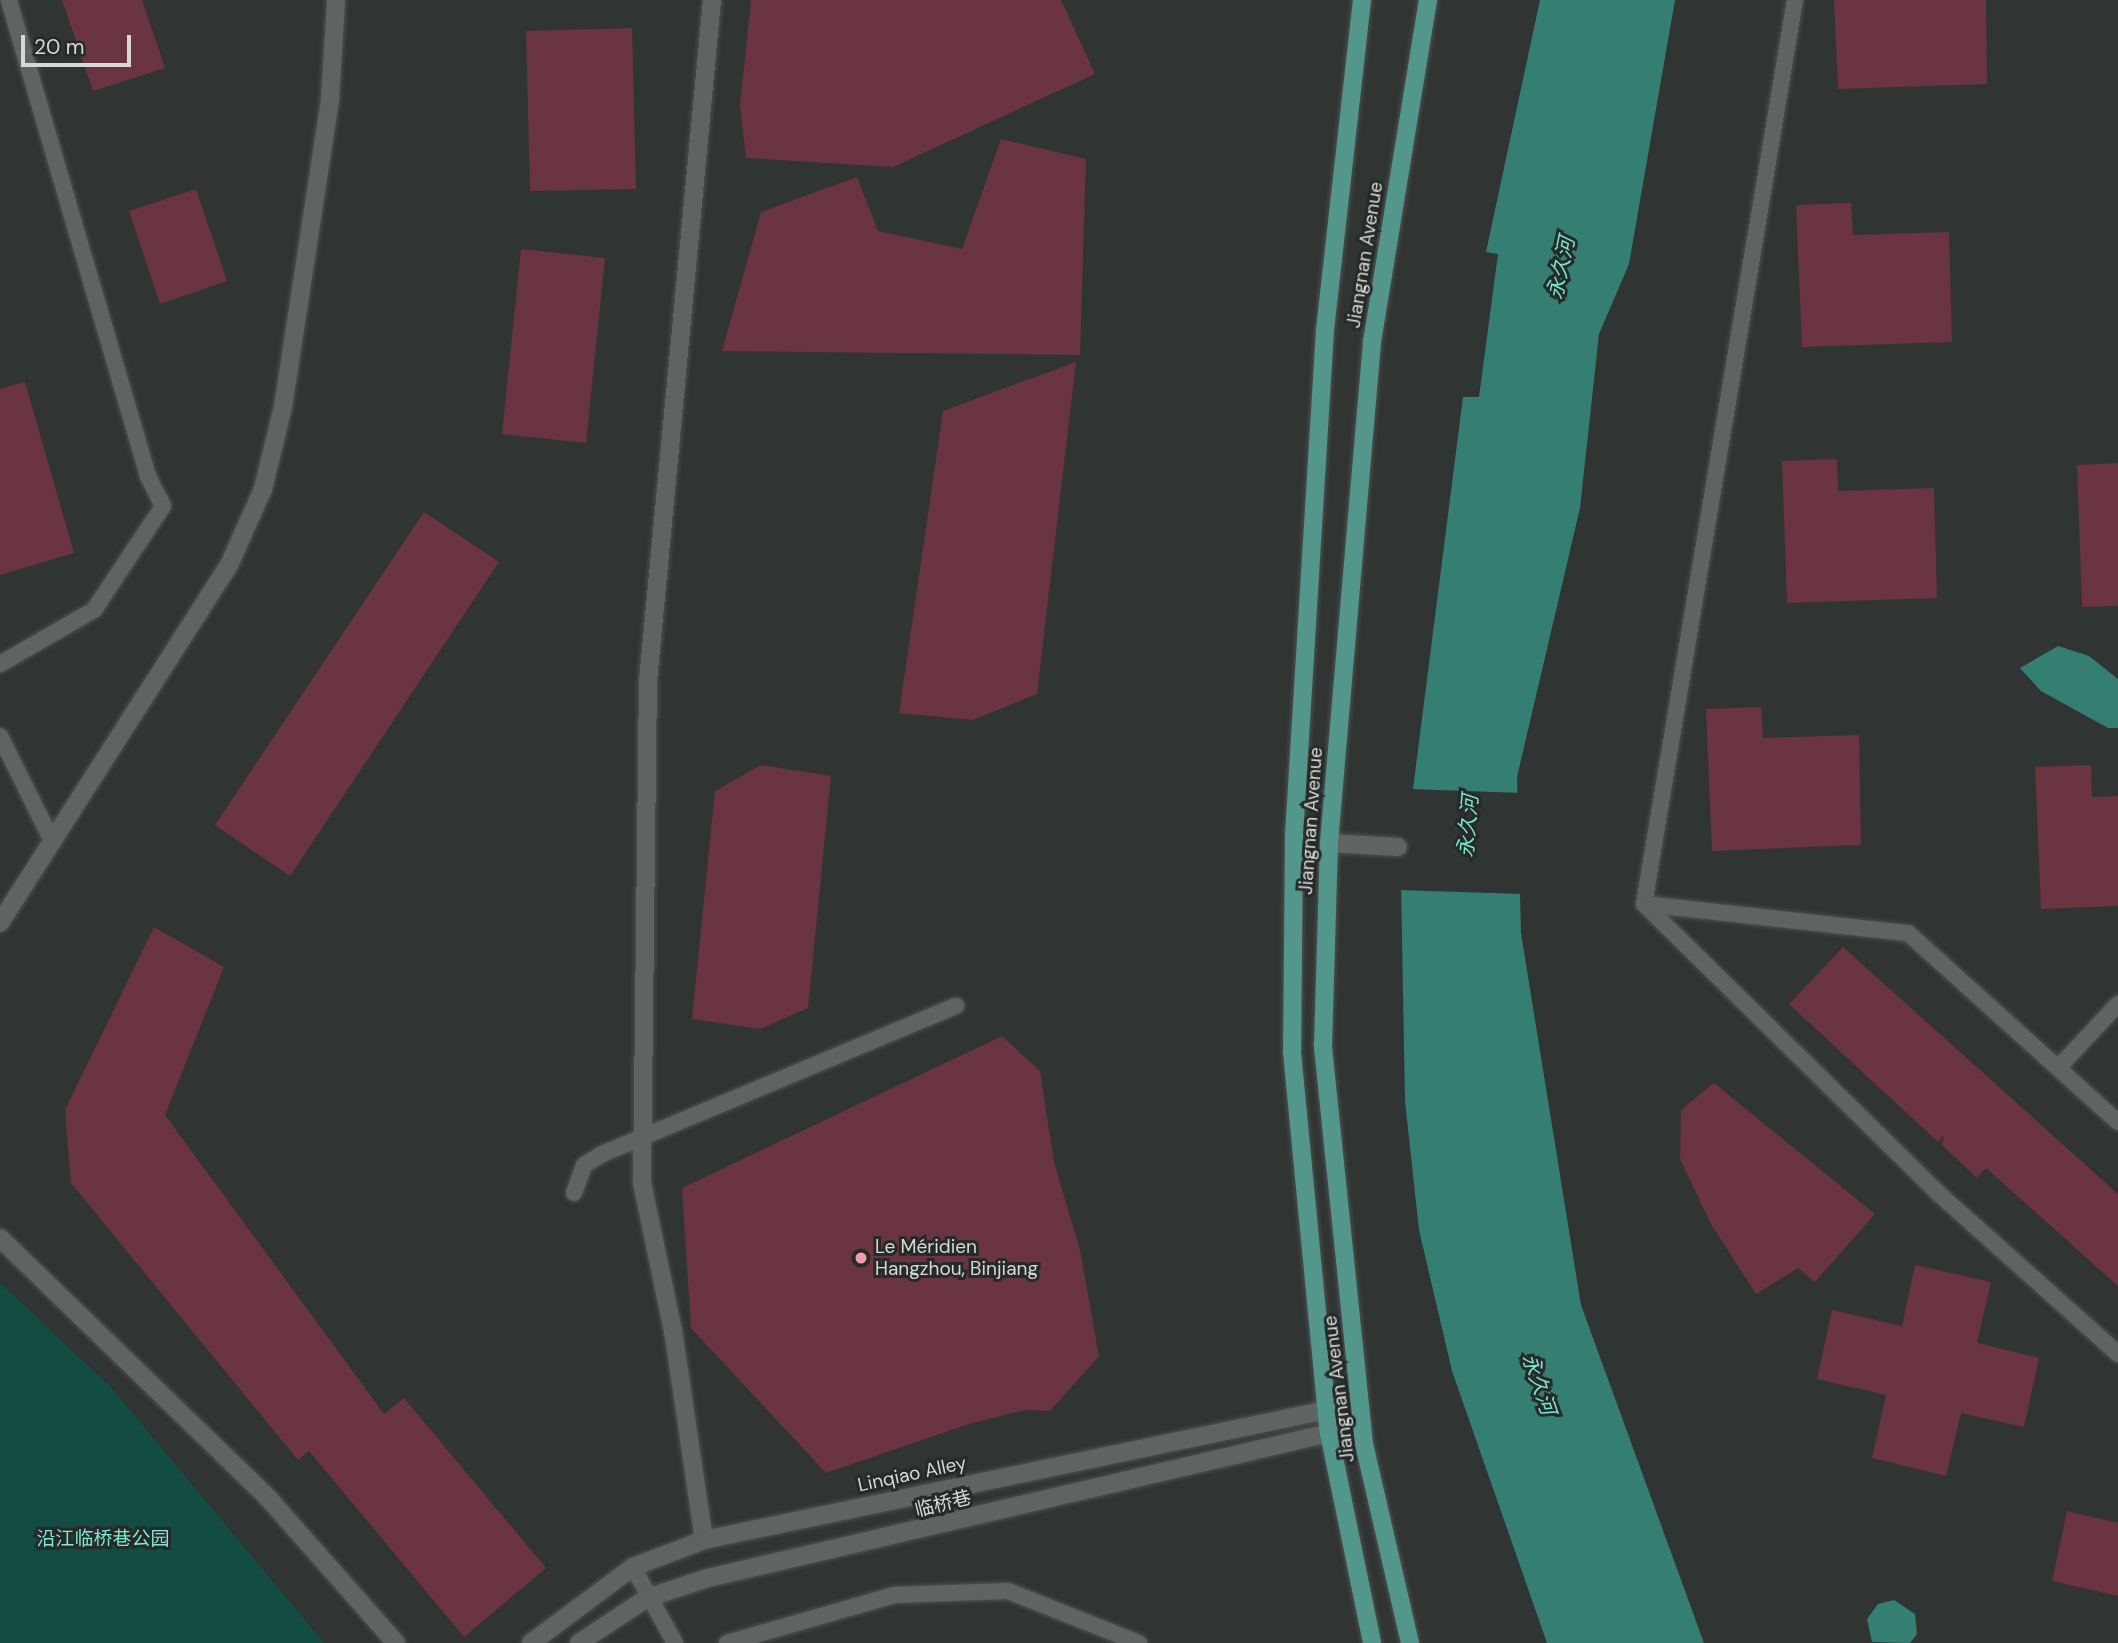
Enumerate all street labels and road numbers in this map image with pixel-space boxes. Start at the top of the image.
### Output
street label: Jiangnan Avenue [1342,180,1388,330]
street label: Jiangnan Avenue [1294,747,1328,895]
street label: Jiangnan Avenue [1319,1314,1359,1464]
street label: Linqiao Alley [856,1451,968,1497]
street label: 临桥巷 [913,1486,973,1522]

